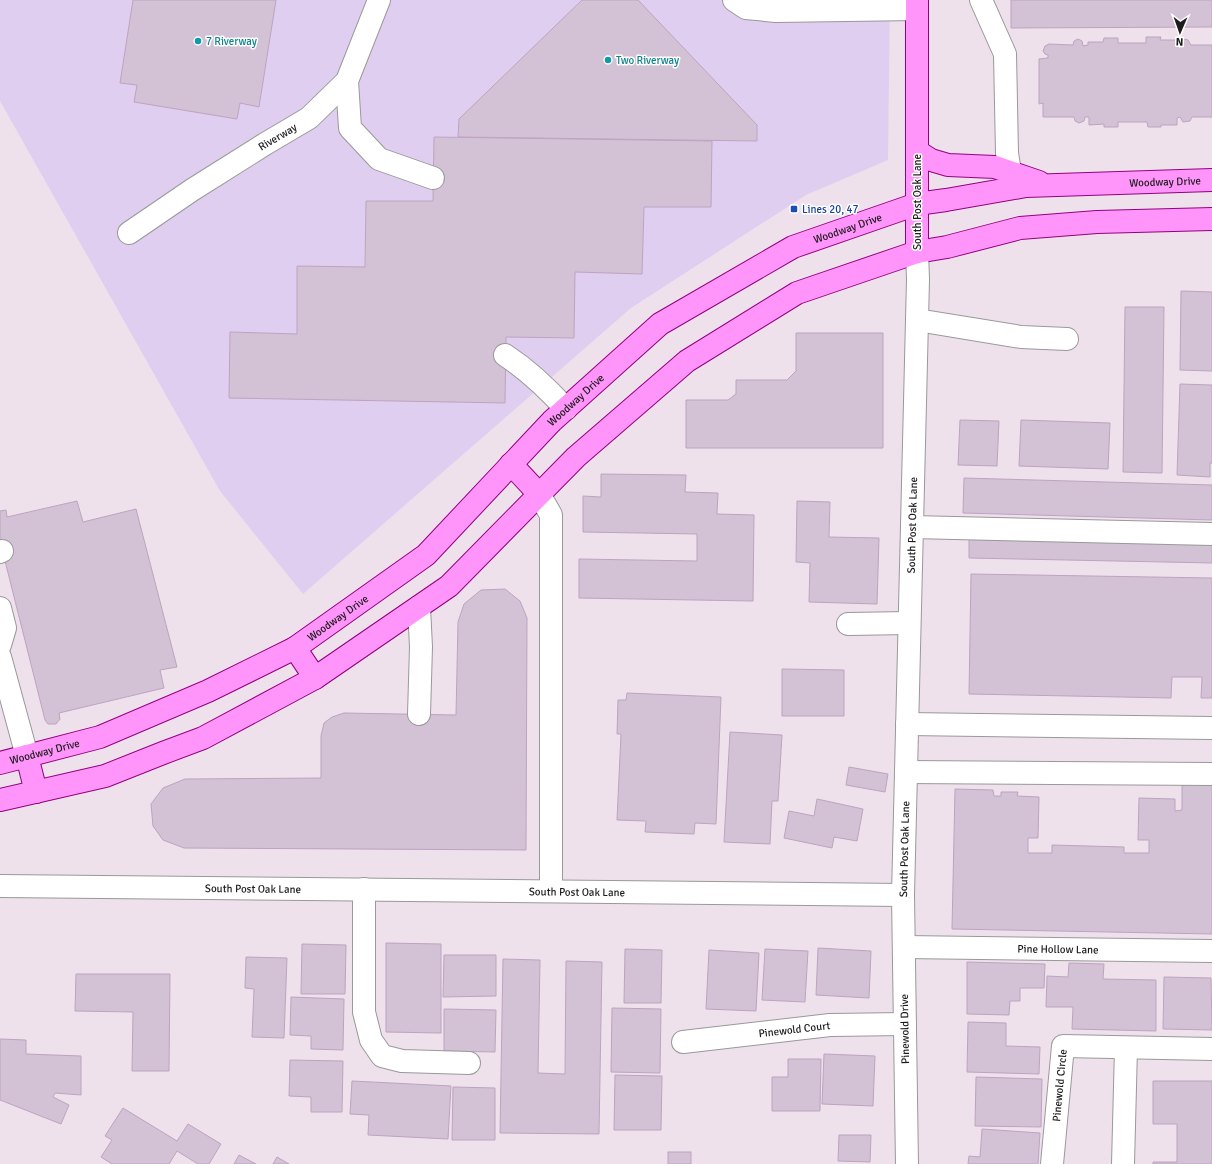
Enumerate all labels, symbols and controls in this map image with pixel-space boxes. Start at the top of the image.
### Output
north arrow [1160,12,1200,52]
place label: 7 Riverway [206,35,258,48]
text: N [1176,35,1184,48]
marker: 7 Riverway [193,36,203,46]
place label: Two Riverway [616,54,680,67]
marker: Two Riverway [603,55,613,65]
street label: Riverway [256,120,300,153]
street label: South Post Oak Lane [911,154,924,250]
street label: Woodway Drive [1129,174,1201,189]
place label: Lines 20, 47 [802,203,858,216]
marker: Lines 20, 47 [789,204,799,214]
street label: Woodway Drive [812,210,884,246]
street label: Woodway Drive [545,371,607,429]
street label: South Post Oak Lane [904,477,920,573]
street label: Woodway Drive [305,592,371,644]
street label: Woodway Drive [8,736,81,767]
street label: South Post Oak Lane [896,801,912,897]
street label: South Post Oak Lane [205,882,301,896]
street label: South Post Oak Lane [529,885,625,899]
street label: Pine Hollow Lane [1017,942,1099,956]
street label: Pinewold Drive [898,994,912,1064]
street label: Pinewold Court [758,1019,831,1040]
street label: Pinewold Circle [1049,1048,1069,1122]

